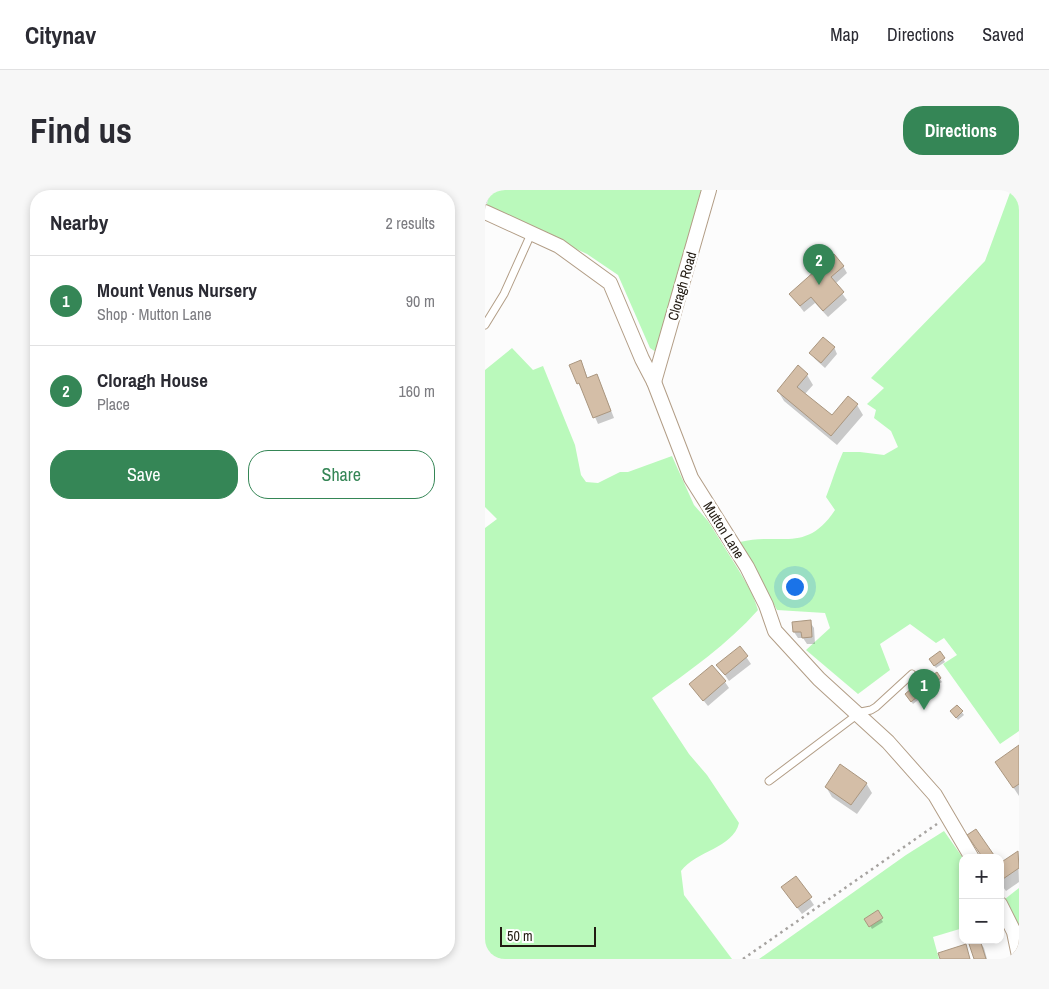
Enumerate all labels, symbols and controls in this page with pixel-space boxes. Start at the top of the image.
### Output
text: Citynav [25,19,96,51]
text: Map [830,22,859,47]
text: Directions [887,22,954,47]
text: Saved [982,22,1024,47]
button: Directions [903,106,1019,155]
text: Find us [30,107,132,154]
text: Nearby [50,208,108,237]
text: 2 results [385,212,435,234]
pin: 2 [803,244,835,285]
street label: Cloragh Road [664,249,700,323]
text: Mount Venus Nursery [97,277,257,303]
text: 1 [62,290,70,312]
text: 90 m [406,290,435,312]
text: Shop · Mutton Lane [97,303,212,325]
text: Cloragh House [97,367,208,393]
text: 2 [62,380,70,402]
text: 160 m [399,380,435,402]
text: Place [97,393,130,415]
button: Save [50,450,238,499]
button: Share [248,450,435,499]
street label: Mutton Lane [699,498,749,562]
your location [782,574,808,600]
pin: 1 [908,669,940,710]
map controls [959,854,1004,944]
button: + [959,854,1004,899]
button: − [959,899,1004,944]
scale bar [500,924,596,947]
text: 50 m [507,927,533,945]

